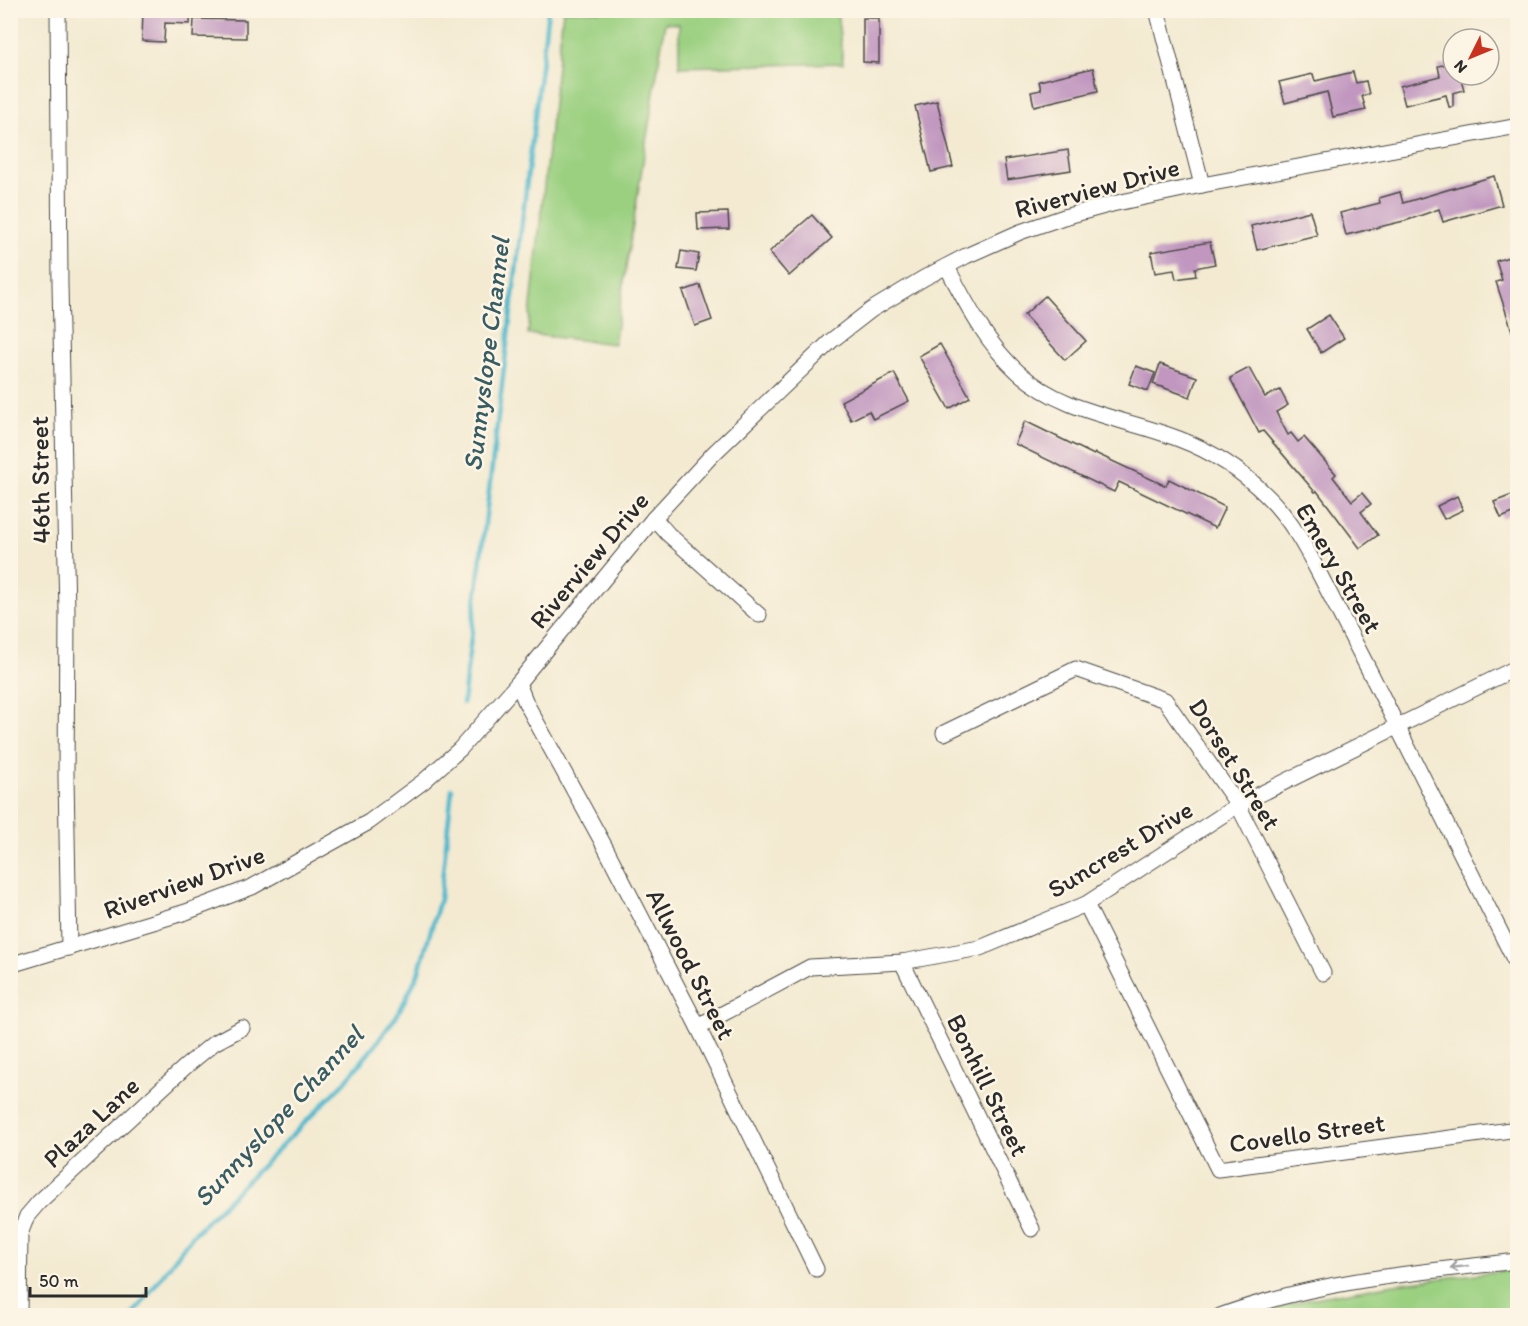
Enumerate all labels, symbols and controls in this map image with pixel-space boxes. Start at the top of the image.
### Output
north arrow [1441,27,1501,87]
text: N [1450,56,1471,77]
street label: Riverview Drive [1011,151,1183,225]
water label: Sunnyslope Channel [455,233,517,473]
street label: 46th Street [23,416,57,544]
street label: Riverview Drive [522,485,656,635]
street label: Emery Street [1289,497,1389,639]
street label: Dorset Street [1182,692,1288,836]
street label: Suncrest Drive [1042,793,1198,905]
street label: Riverview Drive [99,838,269,926]
street label: Allwood Street [639,883,743,1045]
street label: Bonhill Street [940,1009,1036,1162]
water label: Sunnyslope Channel [186,1017,372,1213]
street label: Plaza Lane [36,1069,146,1175]
street label: Covello Street [1227,1106,1387,1160]
scale bar [30,1260,146,1298]
one-way arrow [1450,1262,1470,1273]
text: 50 m [39,1270,79,1292]

